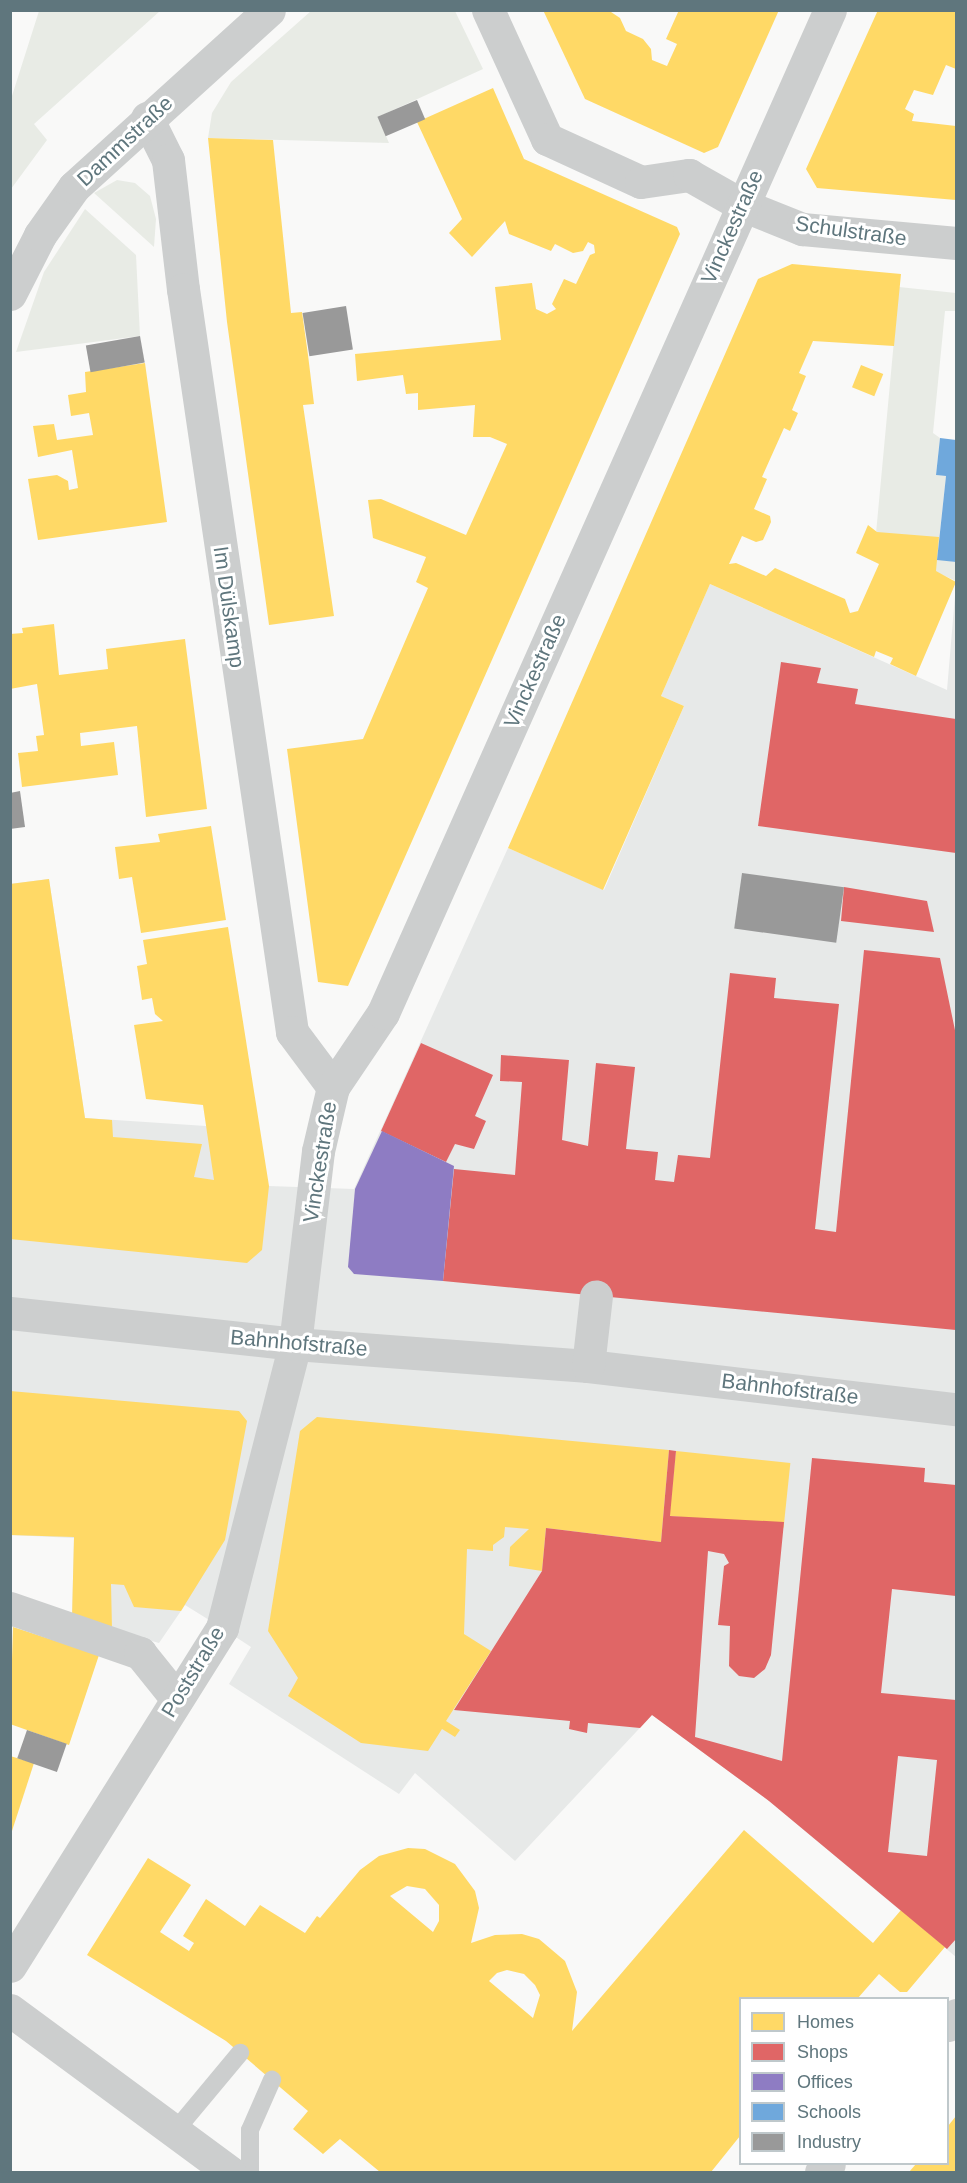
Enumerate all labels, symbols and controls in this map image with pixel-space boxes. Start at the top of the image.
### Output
street label: Dammstraße [72,90,178,192]
street label: Vinckestraße [696,166,768,288]
street label: Schulstraße [794,211,908,251]
street label: Im Dülskamp [208,545,250,669]
street label: Vinckestraße [499,610,571,732]
street label: Vinckestraße [298,1100,342,1224]
street label: Bahnhofstraße [229,1324,369,1362]
street label: Bahnhofstraße [720,1368,860,1410]
street label: Poststraße [156,1622,230,1722]
legend [739,1997,949,2165]
text: Homes [797,2012,854,2032]
text: Shops [797,2042,848,2062]
text: Offices [797,2072,853,2092]
text: Schools [797,2102,861,2122]
text: Industry [797,2132,861,2152]

